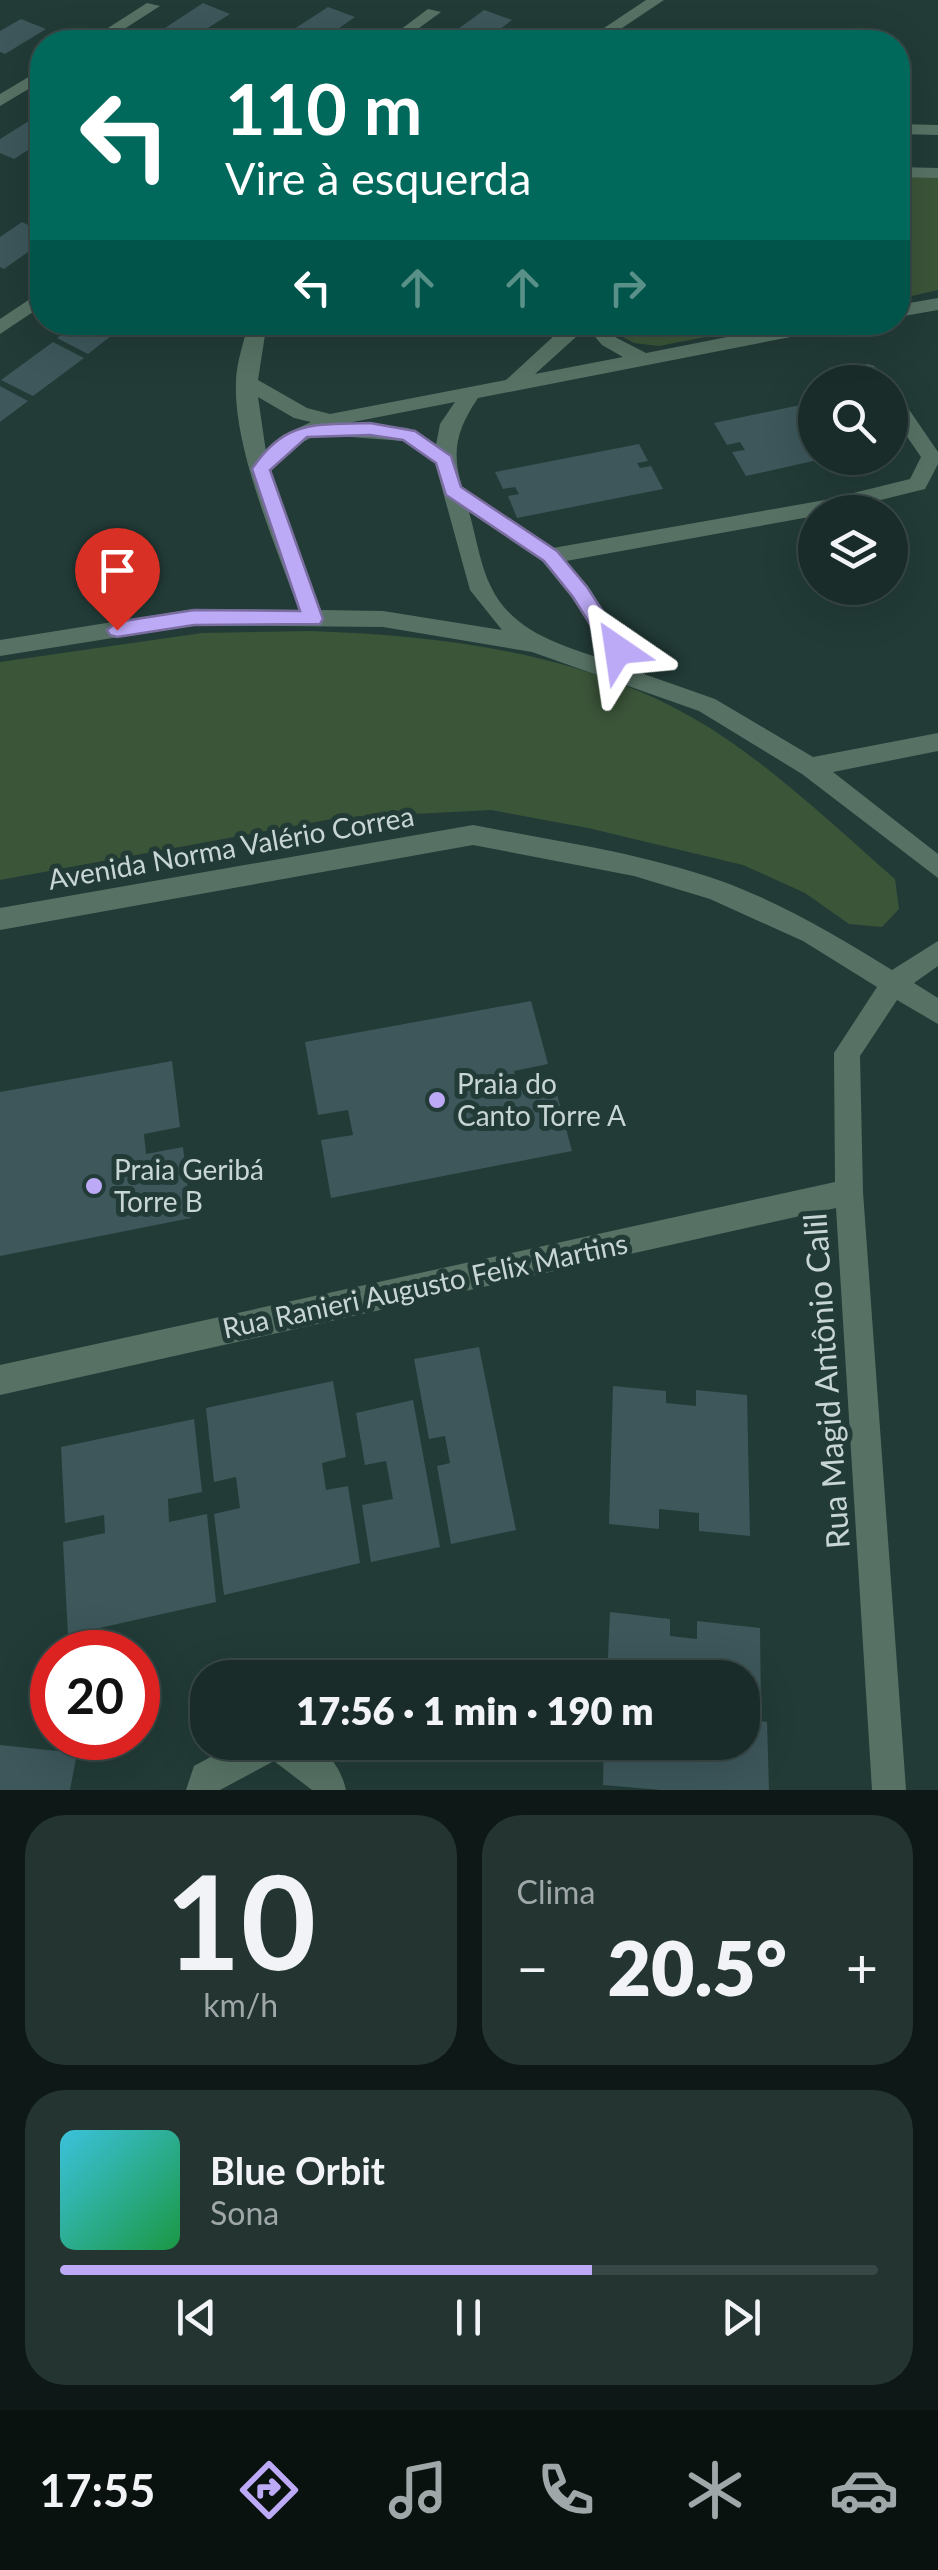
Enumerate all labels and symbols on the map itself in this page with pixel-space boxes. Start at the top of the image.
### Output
pin [75,528,160,631]
position arrow [566,598,670,702]
street label: Avenida Norma Valério Correa [45,798,416,896]
place label: Praia do Canto Torre A [457,1066,626,1132]
marker: Praia do Canto Torre A [426,1089,448,1111]
place label: Praia Geribá Torre B [114,1152,264,1218]
marker: Praia Geribá Torre B [83,1175,105,1197]
street label: Rua Magid Antônio Calil [794,1212,857,1550]
street label: Rua Ranieri Augusto Felix Martins [219,1225,630,1345]
speed limit sign: 20 [30,1630,160,1760]

